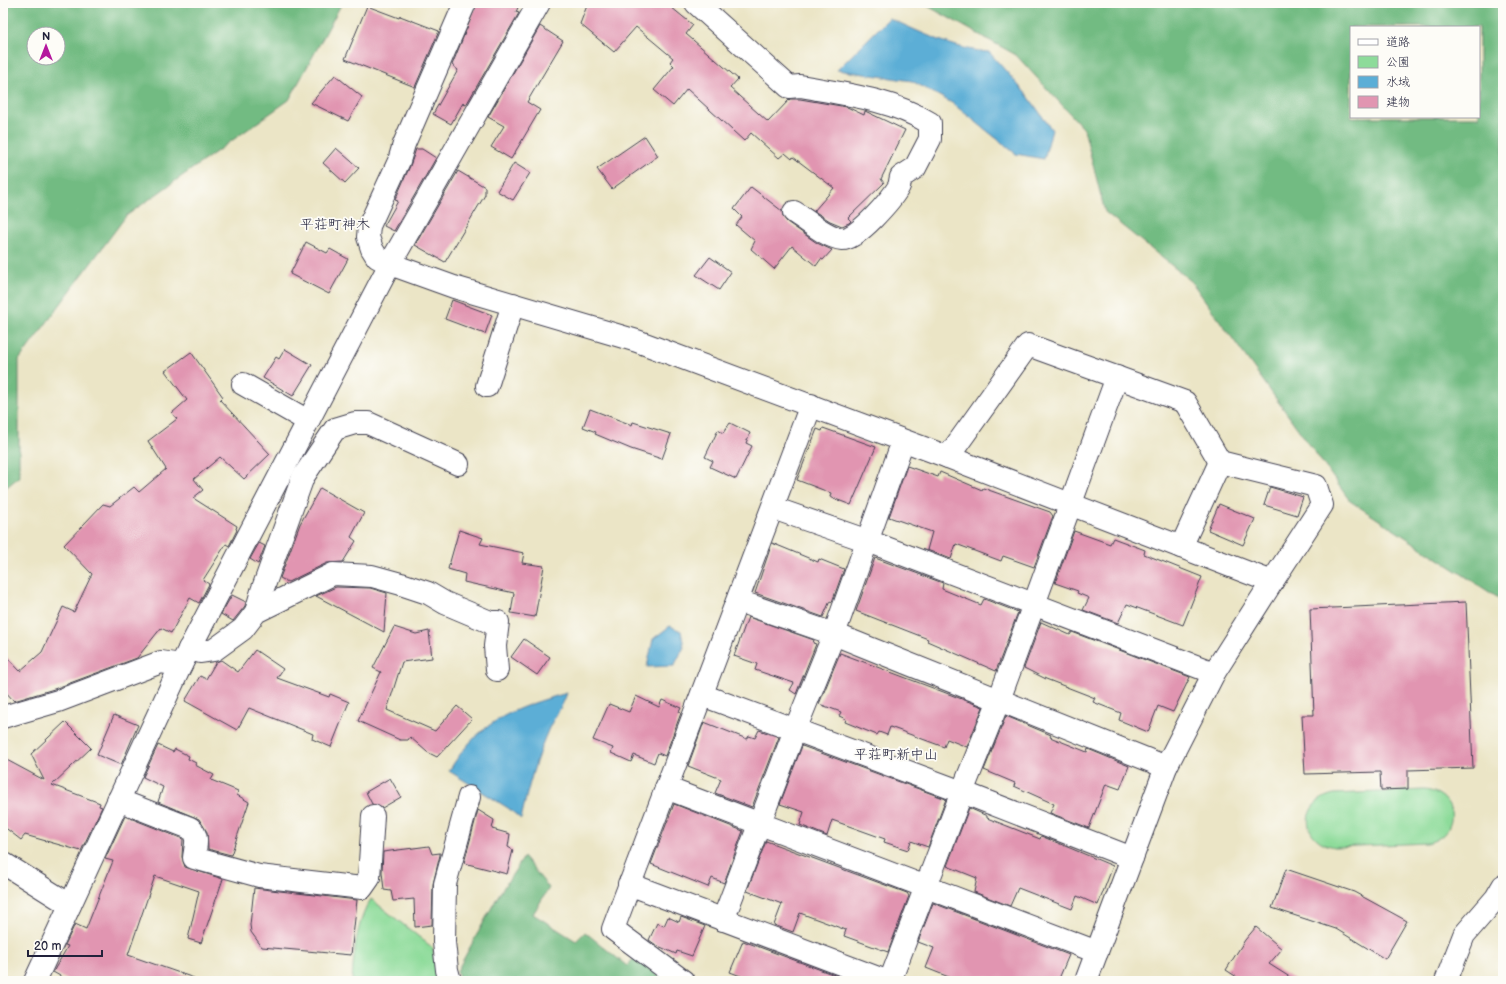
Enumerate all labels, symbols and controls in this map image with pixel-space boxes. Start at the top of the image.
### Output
north arrow [26,26,66,66]
legend [1350,26,1480,118]
text: N [42,30,50,43]
text: 道路 [1386,35,1410,50]
text: 公園 [1386,55,1410,70]
text: 水域 [1386,75,1410,90]
text: 建物 [1386,95,1410,110]
district label: 平荘町神木 [300,216,370,233]
district label: 平荘町新中山 [854,746,938,763]
scale bar [28,932,102,958]
text: 20 m [34,939,61,954]

